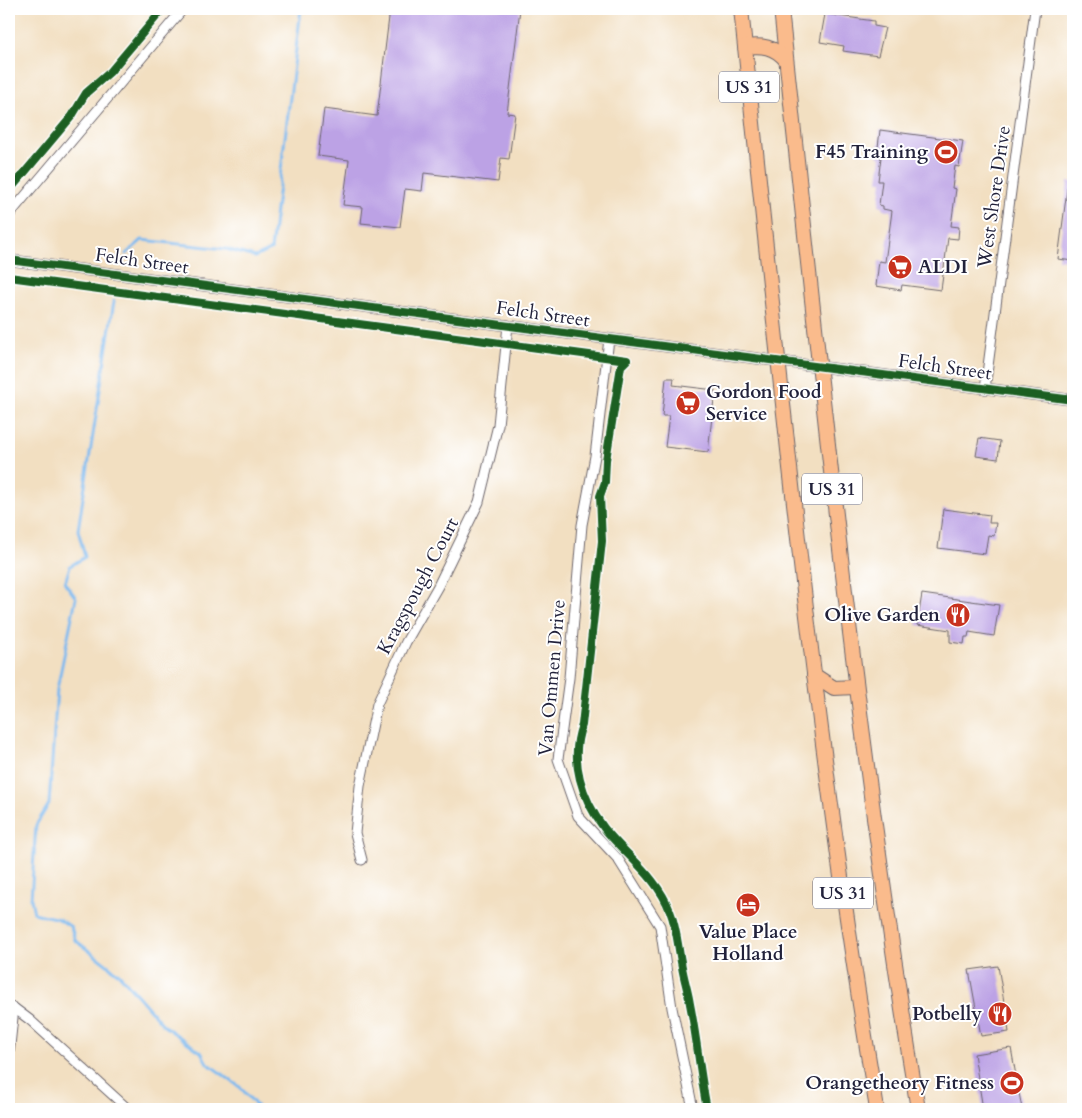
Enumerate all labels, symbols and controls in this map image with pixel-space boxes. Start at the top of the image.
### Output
road number: US 31 [719,72,779,102]
street label: West Shore Drive [971,124,1017,271]
place label: F45 Training [815,139,929,165]
sports icon: F45 Training [933,139,959,165]
street label: Felch Street [94,242,190,280]
supermarket icon: ALDI [887,254,913,280]
place label: ALDI [918,254,968,280]
street label: Felch Street [495,295,591,333]
street label: Felch Street [897,348,993,386]
place label: Gordon Food Service [706,379,822,427]
supermarket icon: Gordon Food Service [675,390,701,416]
road number: US 31 [802,474,862,504]
street label: Kragspough Court [371,513,465,659]
street label: Van Ommen Drive [532,599,572,757]
place label: Olive Garden [824,602,941,628]
restaurant icon: Olive Garden [945,602,971,628]
road number: US 31 [813,878,873,908]
hotel icon: Value Place Holland [735,892,761,918]
place label: Value Place Holland [699,919,797,967]
place label: Potbelly [912,1001,982,1027]
restaurant icon: Potbelly [987,1001,1013,1027]
place label: Orangetheory Fitness [805,1070,994,1096]
sports icon: Orangetheory Fitness [999,1070,1025,1096]

